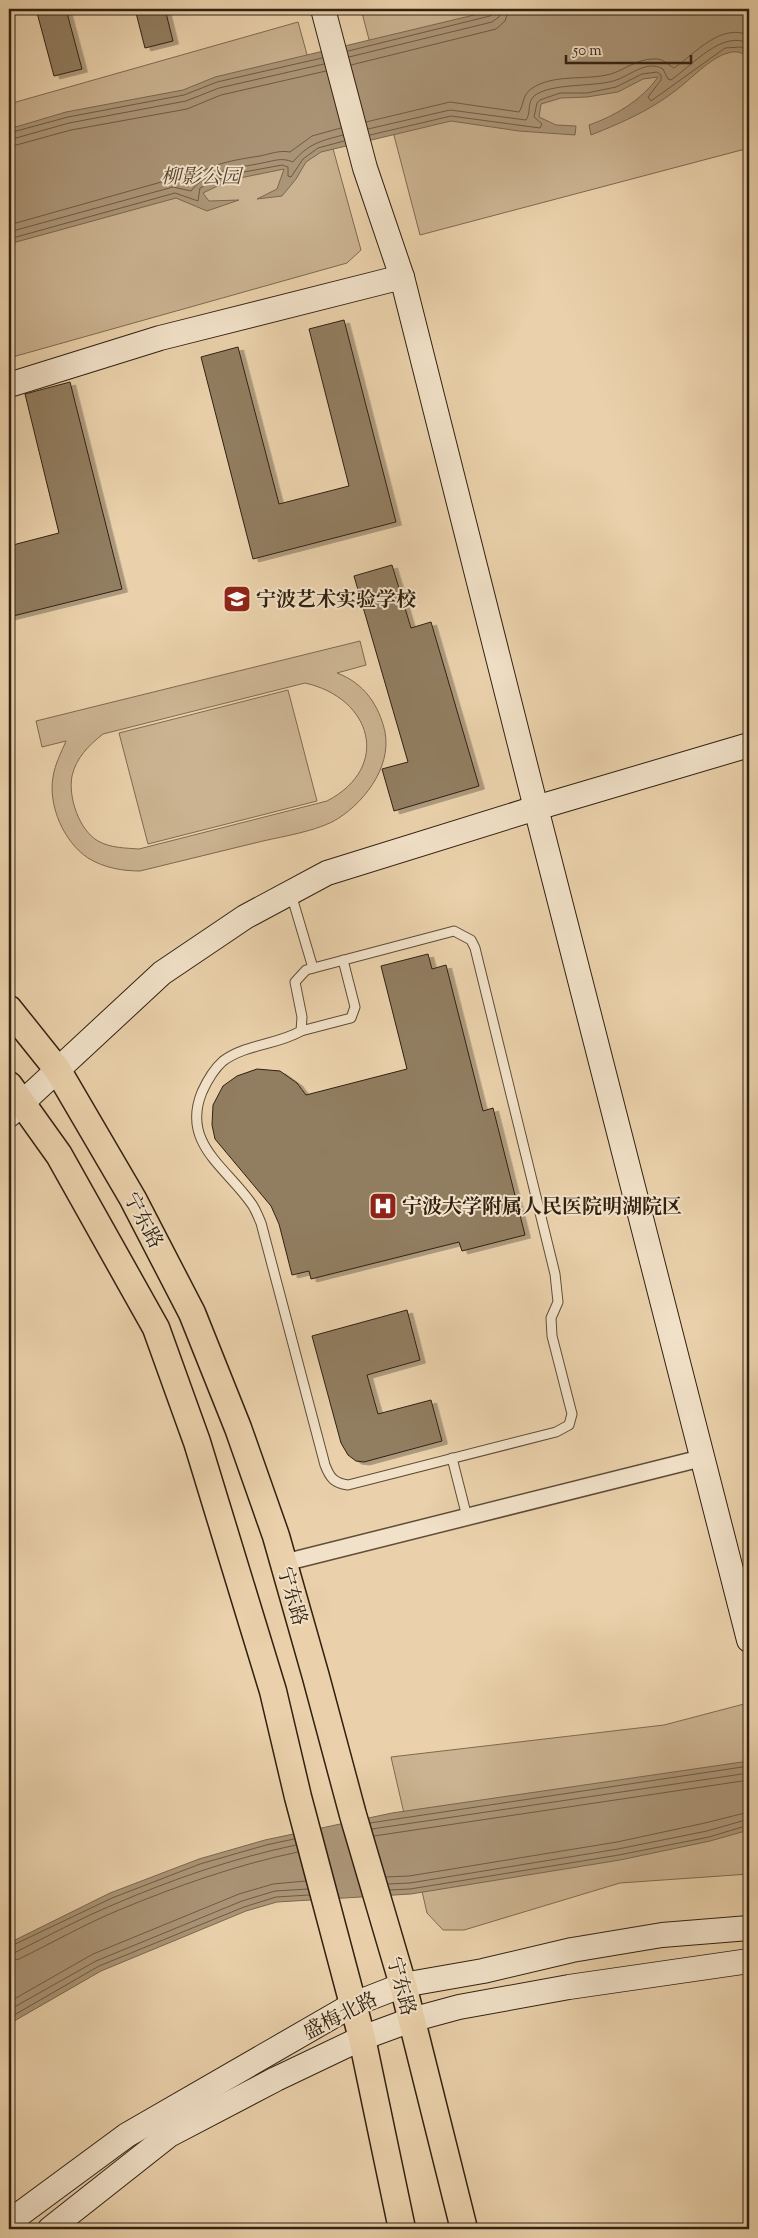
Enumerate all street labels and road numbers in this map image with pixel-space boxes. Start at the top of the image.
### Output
street label: 宁东路 [115,1188,169,1254]
street label: 宁东路 [268,1564,313,1630]
street label: 宁东路 [378,1954,421,2019]
street label: 盛梅北路 [299,1986,383,2048]

